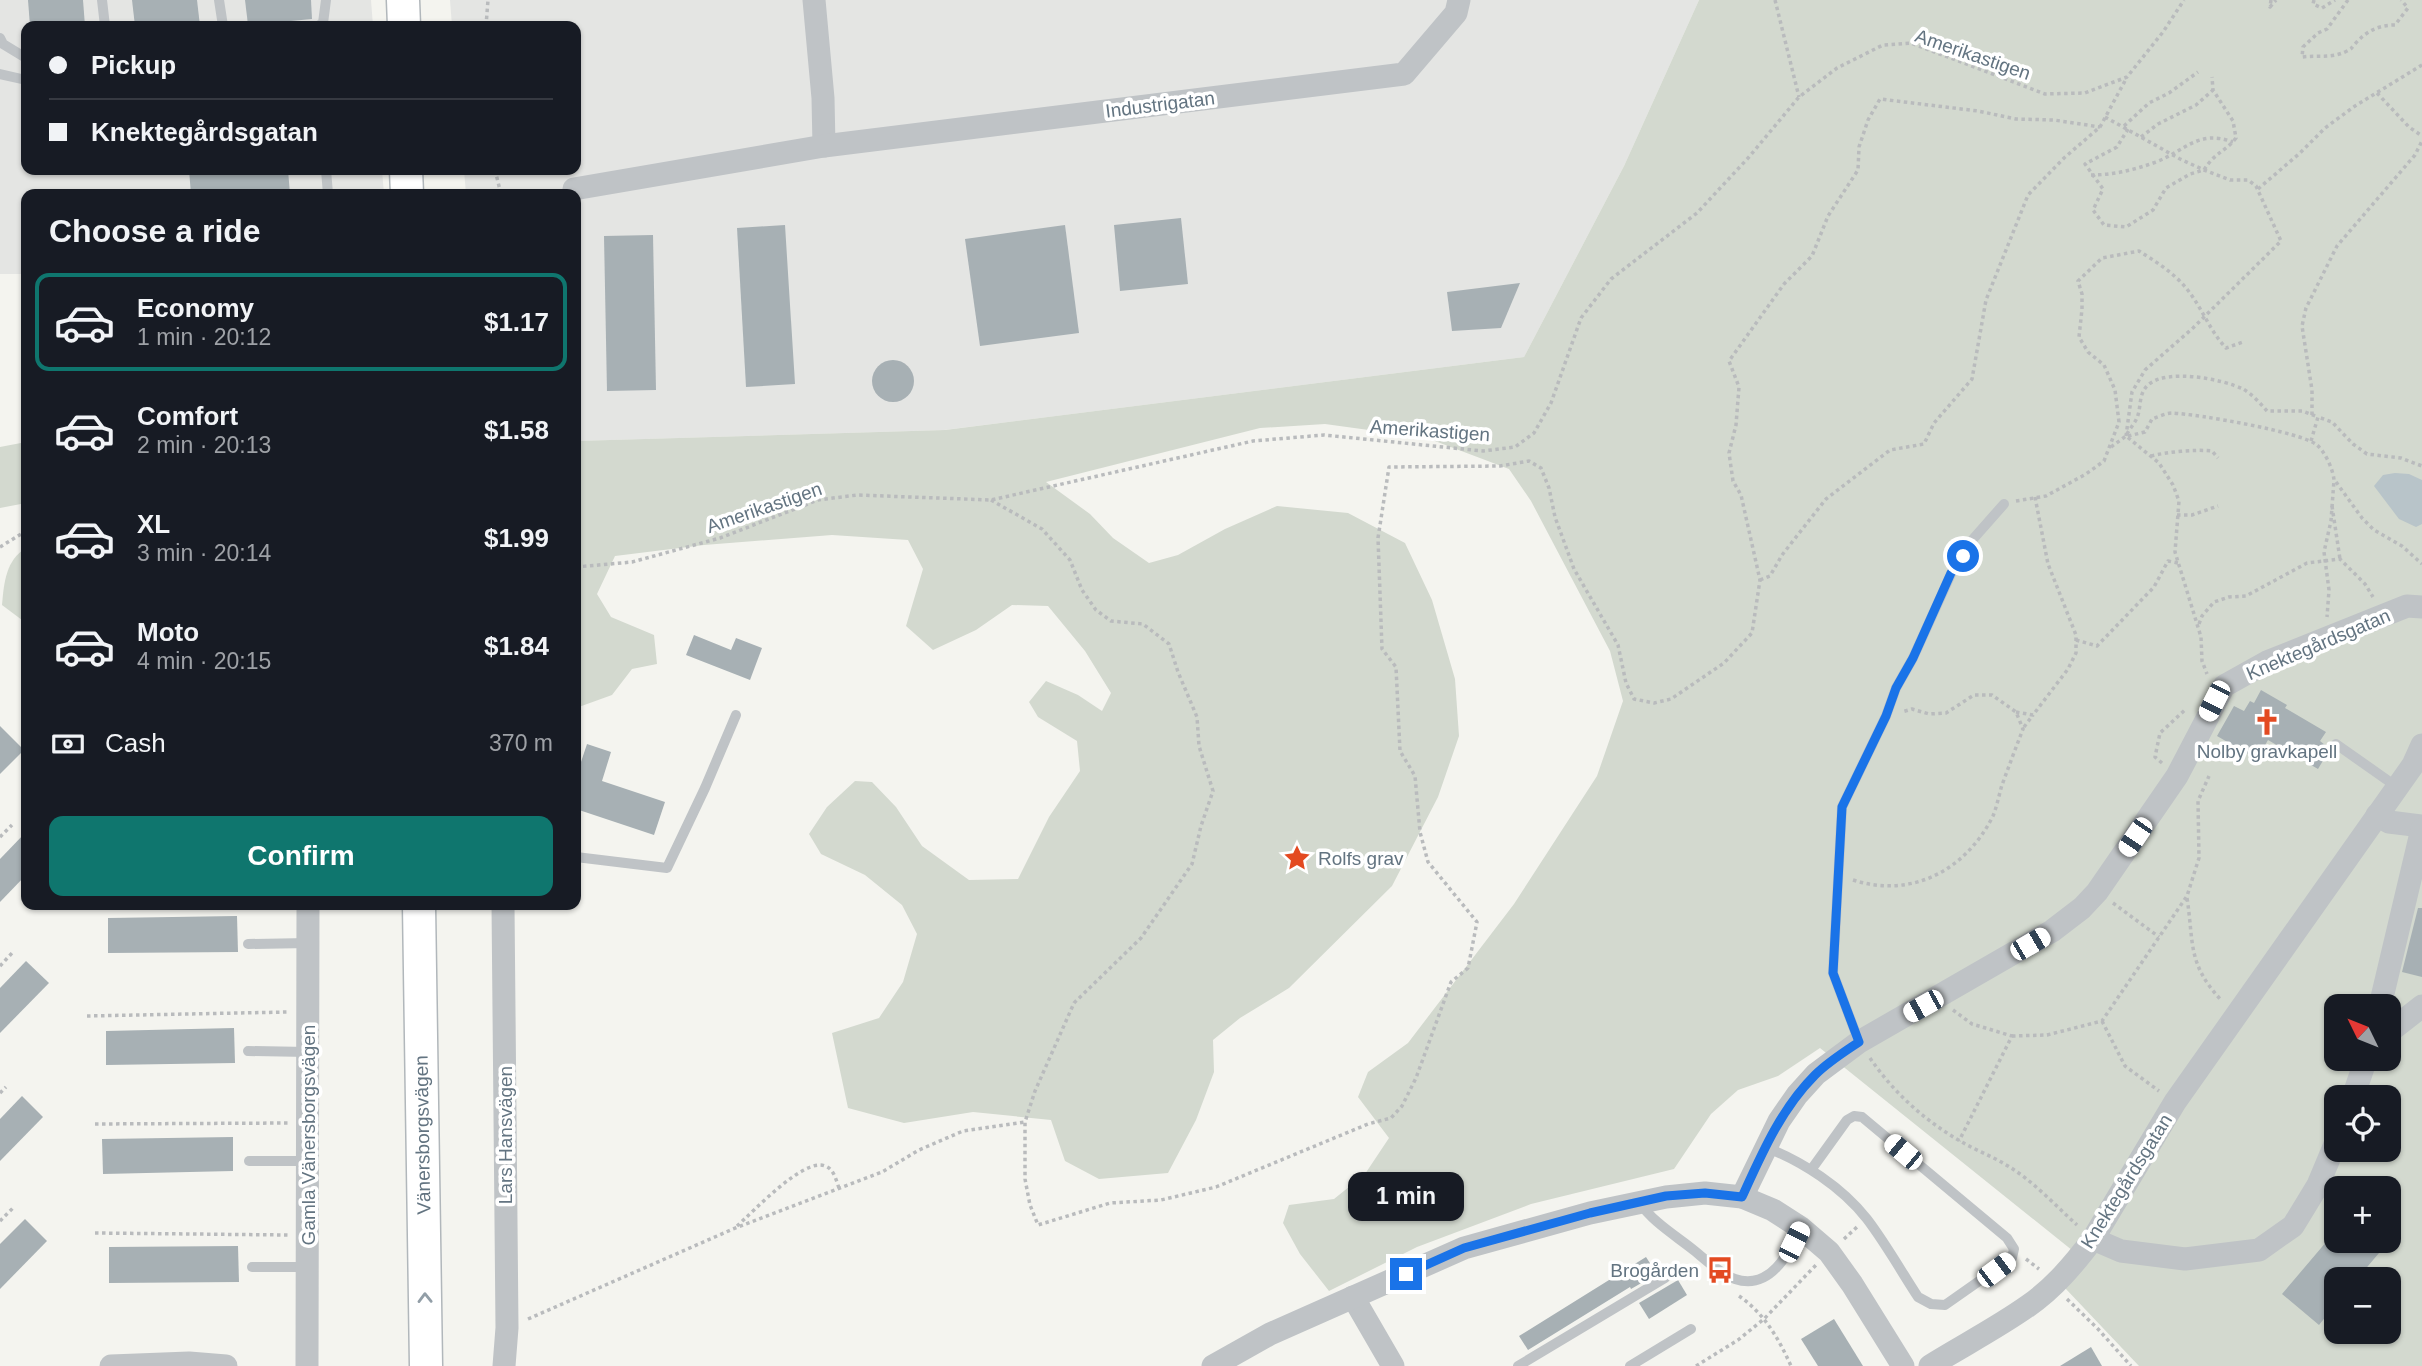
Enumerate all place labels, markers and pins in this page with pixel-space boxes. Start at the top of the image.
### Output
church icon: Nolby gravkapell [2252,707,2282,737]
place label: Nolby gravkapell [2197,741,2337,762]
place icon: Rolfs grav [1282,843,1312,873]
place label: Rolfs grav [1318,848,1404,869]
bus stop icon: Brogården [1705,1255,1735,1285]
place label: Brogården [1610,1260,1699,1281]

